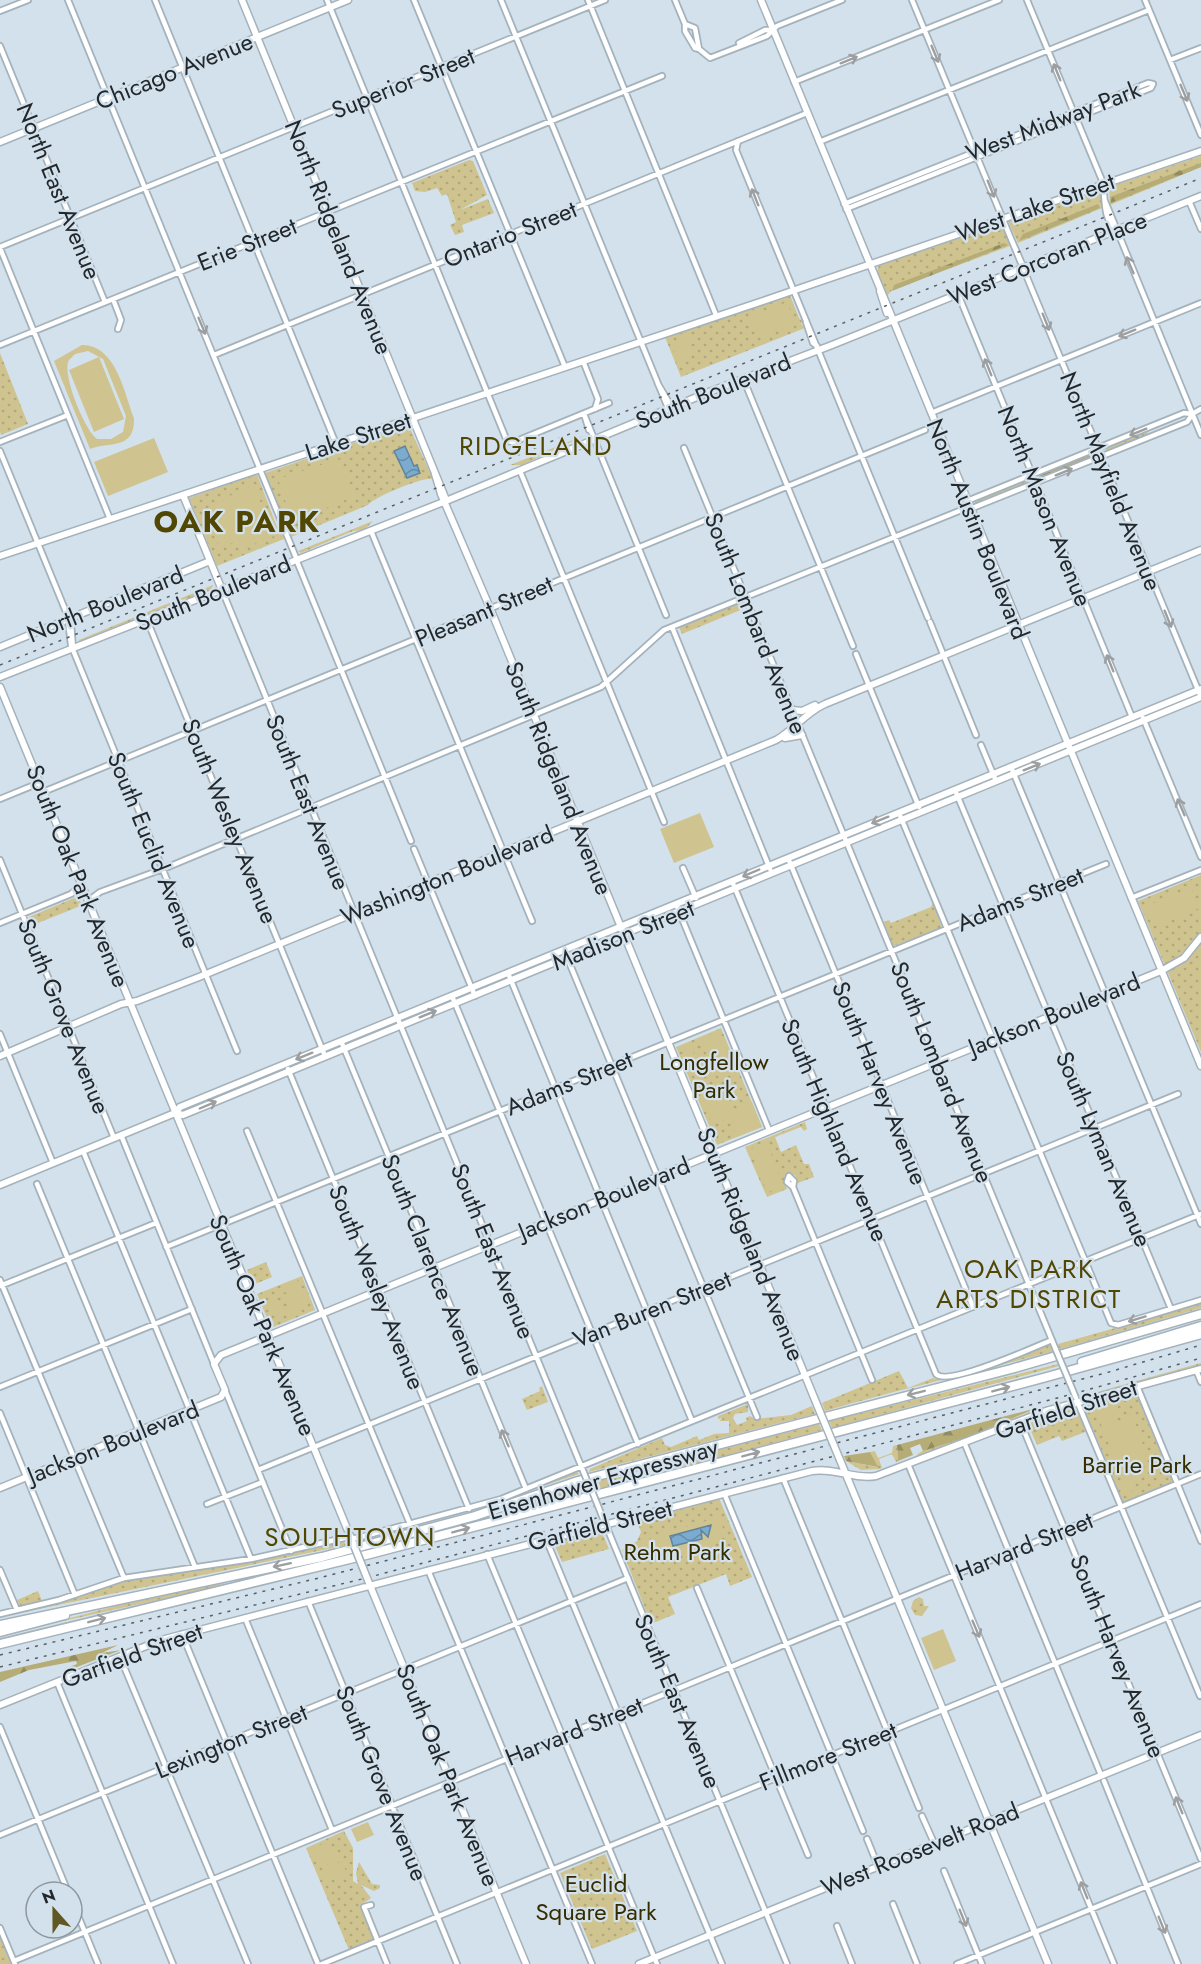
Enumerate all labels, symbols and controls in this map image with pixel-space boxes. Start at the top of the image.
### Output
street label: Chicago Avenue [90,23,258,119]
street label: Superior Street [326,38,480,128]
one-way arrow [930,44,941,63]
one-way arrow [839,54,857,65]
one-way arrow [1051,63,1062,82]
street label: West Midway Park [961,71,1146,170]
one-way arrow [1179,83,1190,101]
street label: North East Avenue [8,97,110,285]
street label: North Ridgeland Avenue [276,114,402,360]
street label: West Lake Street [951,163,1119,251]
one-way arrow [986,180,997,198]
one-way arrow [749,188,760,207]
street label: Ontario Street [438,191,582,277]
street label: West Corcoran Place [942,202,1152,314]
street label: Erie Street [192,208,302,280]
one-way arrow [1124,256,1135,274]
one-way arrow [1041,313,1052,331]
one-way arrow [197,316,208,335]
one-way arrow [1119,328,1137,339]
street label: South Boulevard [630,344,796,438]
one-way arrow [982,358,993,376]
street label: North Mayfield Avenue [1051,366,1171,596]
street label: North Mason Avenue [989,400,1101,612]
street label: Lake Street [301,402,416,470]
street label: North Austin Boulevard [918,413,1038,645]
district label: RIDGELAND [459,427,613,465]
one-way arrow [1129,427,1147,438]
one-way arrow [1054,466,1072,477]
district label: OAK PARK [154,500,320,543]
street label: South Lombard Avenue [696,507,816,739]
street label: South Boulevard [130,546,296,640]
street label: North Boulevard [21,557,189,651]
street label: Pleasant Street [410,566,559,656]
one-way arrow [1163,609,1174,628]
one-way arrow [1104,655,1115,673]
street label: South Ridgeland Avenue [496,656,622,900]
street label: South East Avenue [257,709,359,895]
street label: South Wesley Avenue [173,713,287,929]
street label: South Euclid Avenue [99,747,209,953]
street label: South Oak Park Avenue [17,759,139,993]
one-way arrow [1022,761,1041,772]
one-way arrow [1174,799,1186,817]
one-way arrow [872,815,890,826]
street label: Washington Boulevard [335,816,559,934]
street label: Adams Street [951,858,1089,940]
one-way arrow [742,868,760,880]
street label: Madison Street [547,890,700,979]
street label: South Grove Avenue [9,913,119,1119]
street label: South Lombard Avenue [882,956,1002,1188]
street label: Jackson Boulevard [960,964,1145,1066]
street label: South Harvey Avenue [823,976,937,1190]
one-way arrow [418,1008,437,1019]
street label: South Highland Avenue [772,1013,898,1247]
street label: Adams Street [500,1042,638,1124]
park label: Longfellow Park [659,1044,769,1107]
street label: South Lyman Avenue [1047,1046,1161,1252]
one-way arrow [295,1051,313,1062]
one-way arrow [198,1099,217,1110]
street label: South Ridgeland Avenue [688,1122,814,1366]
street label: Jackson Boulevard [510,1148,695,1250]
street label: South Clarence Avenue [372,1149,494,1381]
street label: South East Avenue [442,1158,544,1344]
street label: South Wesley Avenue [320,1179,434,1395]
street label: South Oak Park Avenue [201,1209,325,1441]
district label: OAK PARK ARTS DISTRICT [936,1250,1122,1318]
street label: Van Buren Street [568,1261,737,1357]
one-way arrow [1128,1314,1147,1325]
street label: Garfield Street [990,1369,1142,1448]
one-way arrow [991,1383,1010,1394]
one-way arrow [907,1388,926,1400]
street label: Jackson Boulevard [19,1392,204,1494]
street label: Eisenhower Expressway [484,1429,723,1529]
one-way arrow [499,1429,510,1448]
park label: Barrie Park [1082,1447,1192,1482]
one-way arrow [742,1448,761,1460]
street label: Garfield Street [524,1490,676,1560]
street label: Harvard Street [950,1502,1099,1590]
district label: SOUTHTOWN [264,1518,436,1556]
one-way arrow [451,1524,470,1535]
park label: Rehm Park [623,1534,731,1569]
street label: South Harvey Avenue [1061,1549,1175,1763]
one-way arrow [273,1560,293,1571]
street label: South East Avenue [625,1608,731,1794]
street label: Garfield Street [57,1613,208,1697]
one-way arrow [87,1614,106,1626]
one-way arrow [971,1619,982,1638]
street label: South Oak Park Avenue [387,1658,509,1892]
street label: South Grove Avenue [327,1680,437,1886]
street label: Harvard Street [500,1687,649,1775]
street label: Lexington Street [150,1694,313,1787]
street label: Fillmore Street [754,1712,902,1800]
street label: West Roosevelt Road [816,1793,1024,1905]
one-way arrow [1173,1797,1184,1815]
park label: Euclid Square Park [535,1866,657,1929]
north arrow [24,1880,84,1940]
one-way arrow [1078,1882,1089,1900]
text: N [39,1883,59,1909]
one-way arrow [958,1908,969,1926]
one-way arrow [1157,1916,1168,1934]

